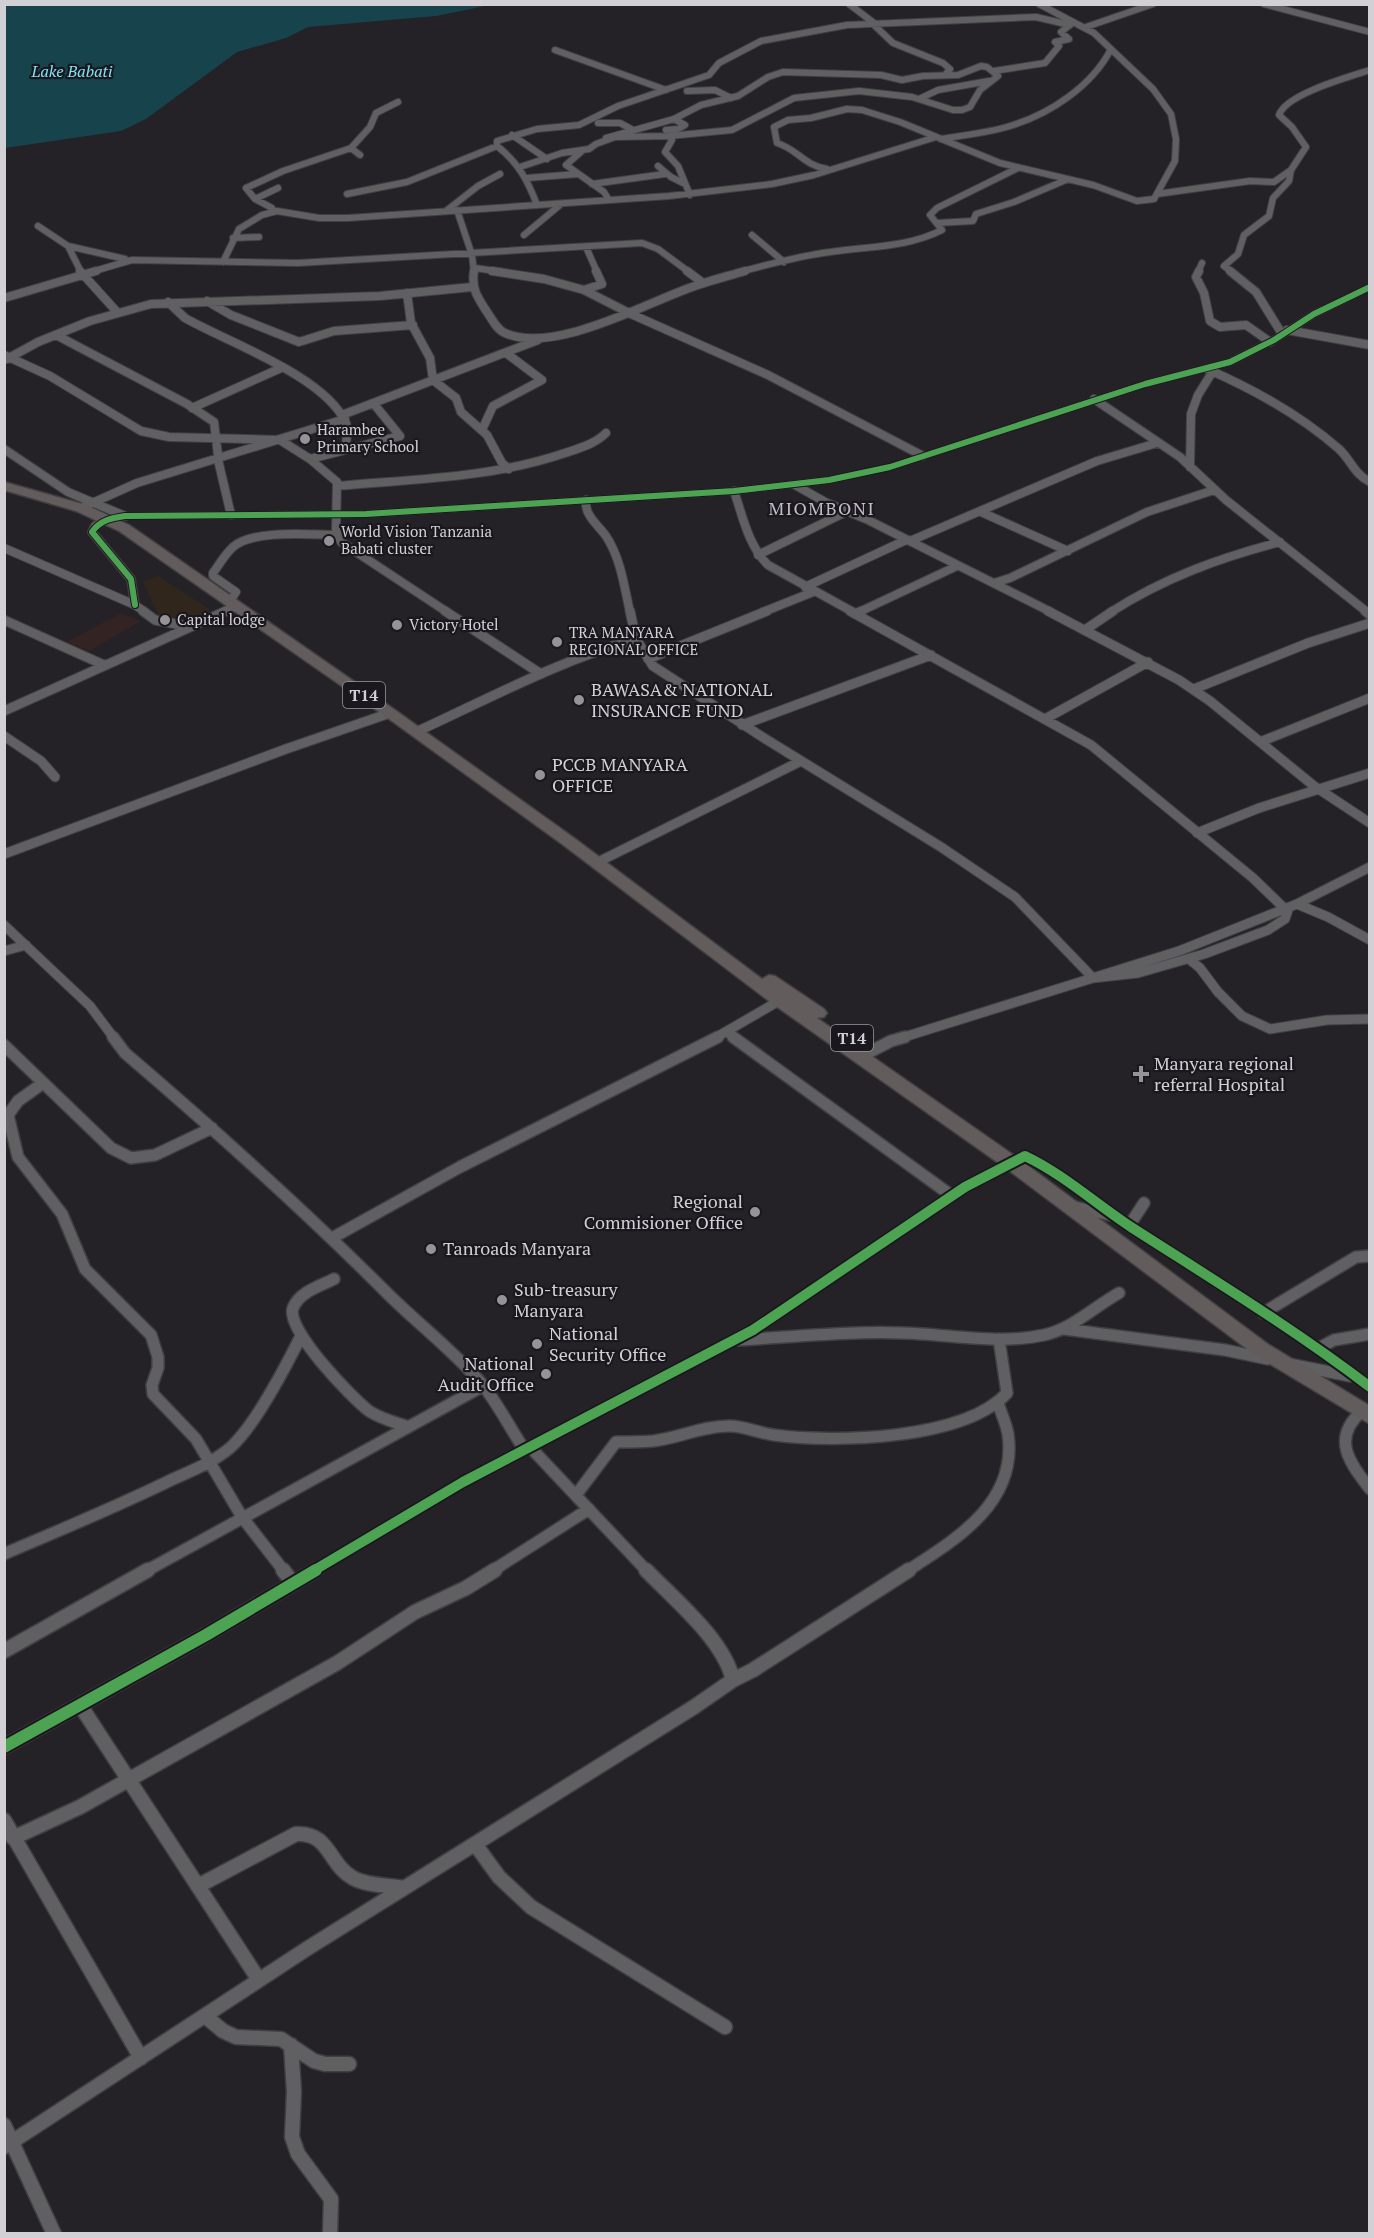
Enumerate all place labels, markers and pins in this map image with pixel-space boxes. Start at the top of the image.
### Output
place label: Harambee Primary School [317,419,419,456]
marker: Harambee Primary School [298,432,312,446]
place label: World Vision Tanzania Babati cluster [341,521,492,558]
marker: World Vision Tanzania Babati cluster [322,534,336,548]
place label: Capital lodge [177,609,265,629]
marker: Capital lodge [158,613,172,627]
place label: Victory Hotel [409,614,499,634]
marker: Victory Hotel [390,618,404,632]
place label: TRA MANYARA REGIONAL OFFICE [569,622,698,659]
marker: TRA MANYARA REGIONAL OFFICE [550,635,564,649]
place label: BAWASA& NATIONAL INSURANCE FUND [591,677,772,722]
marker: BAWASA& NATIONAL INSURANCE FUND [572,693,586,707]
place label: PCCB MANYARA OFFICE [552,752,688,797]
marker: PCCB MANYARA OFFICE [533,768,547,782]
place label: Manyara regional referral Hospital [1154,1051,1294,1096]
marker: Manyara regional referral Hospital [1132,1065,1150,1083]
place label: Regional Commisioner Office [584,1189,743,1234]
marker: Regional Commisioner Office [748,1205,762,1219]
place label: Tanroads Manyara [443,1236,591,1260]
marker: Tanroads Manyara [424,1242,438,1256]
place label: Sub-treasury Manyara [514,1277,619,1322]
marker: Sub-treasury Manyara [495,1293,509,1307]
place label: National Security Office [549,1321,666,1366]
marker: National Security Office [530,1337,544,1351]
place label: National Audit Office [438,1351,534,1396]
marker: National Audit Office [539,1367,553,1381]

